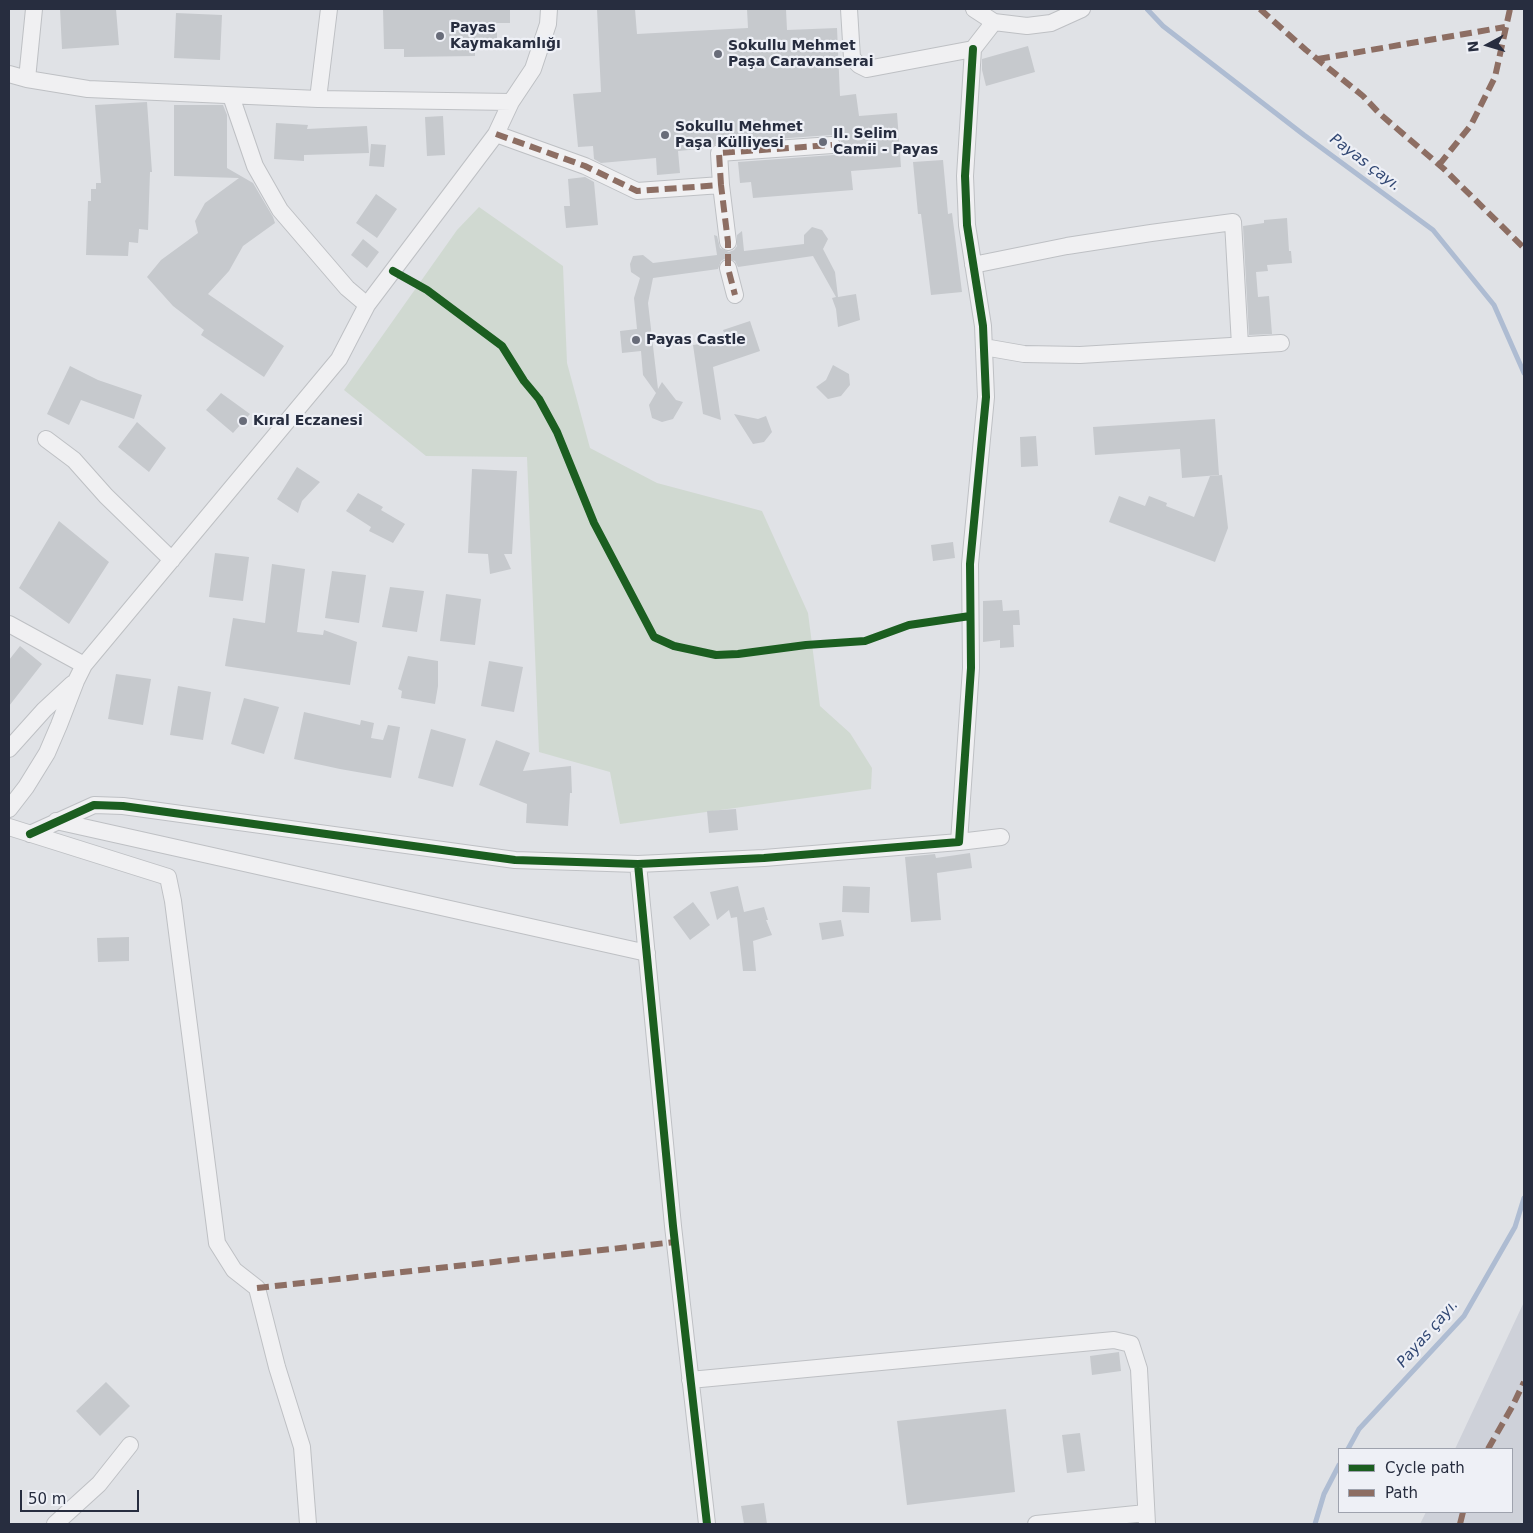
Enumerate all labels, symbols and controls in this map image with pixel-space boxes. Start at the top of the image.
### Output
place label: Payas Kaymakamlığı [450,20,561,52]
north arrow [1463,20,1513,70]
marker: Payas Kaymakamlığı [434,30,446,42]
place label: Sokullu Mehmet Paşa Caravanserai [728,38,874,70]
text: N [1465,40,1482,53]
marker: Sokullu Mehmet Paşa Caravanserai [712,48,724,60]
place label: Sokullu Mehmet Paşa Külliyesi [675,119,803,152]
place label: II. Selim Camii - Payas [833,126,938,158]
marker: Sokullu Mehmet Paşa Külliyesi [659,129,671,141]
water label: Payas çayı. [1326,130,1404,196]
marker: II. Selim Camii - Payas [817,136,829,148]
place label: Payas Castle [646,332,746,348]
marker: Payas Castle [630,334,642,346]
place label: Kıral Eczanesi [253,413,363,429]
marker: Kıral Eczanesi [237,415,249,427]
water label: Payas çayı. [1394,1296,1462,1372]
legend [1338,1448,1513,1513]
text: Cycle path [1385,1459,1465,1477]
scale bar [22,1480,141,1512]
text: Path [1385,1484,1418,1502]
text: 50 m [28,1490,66,1508]

